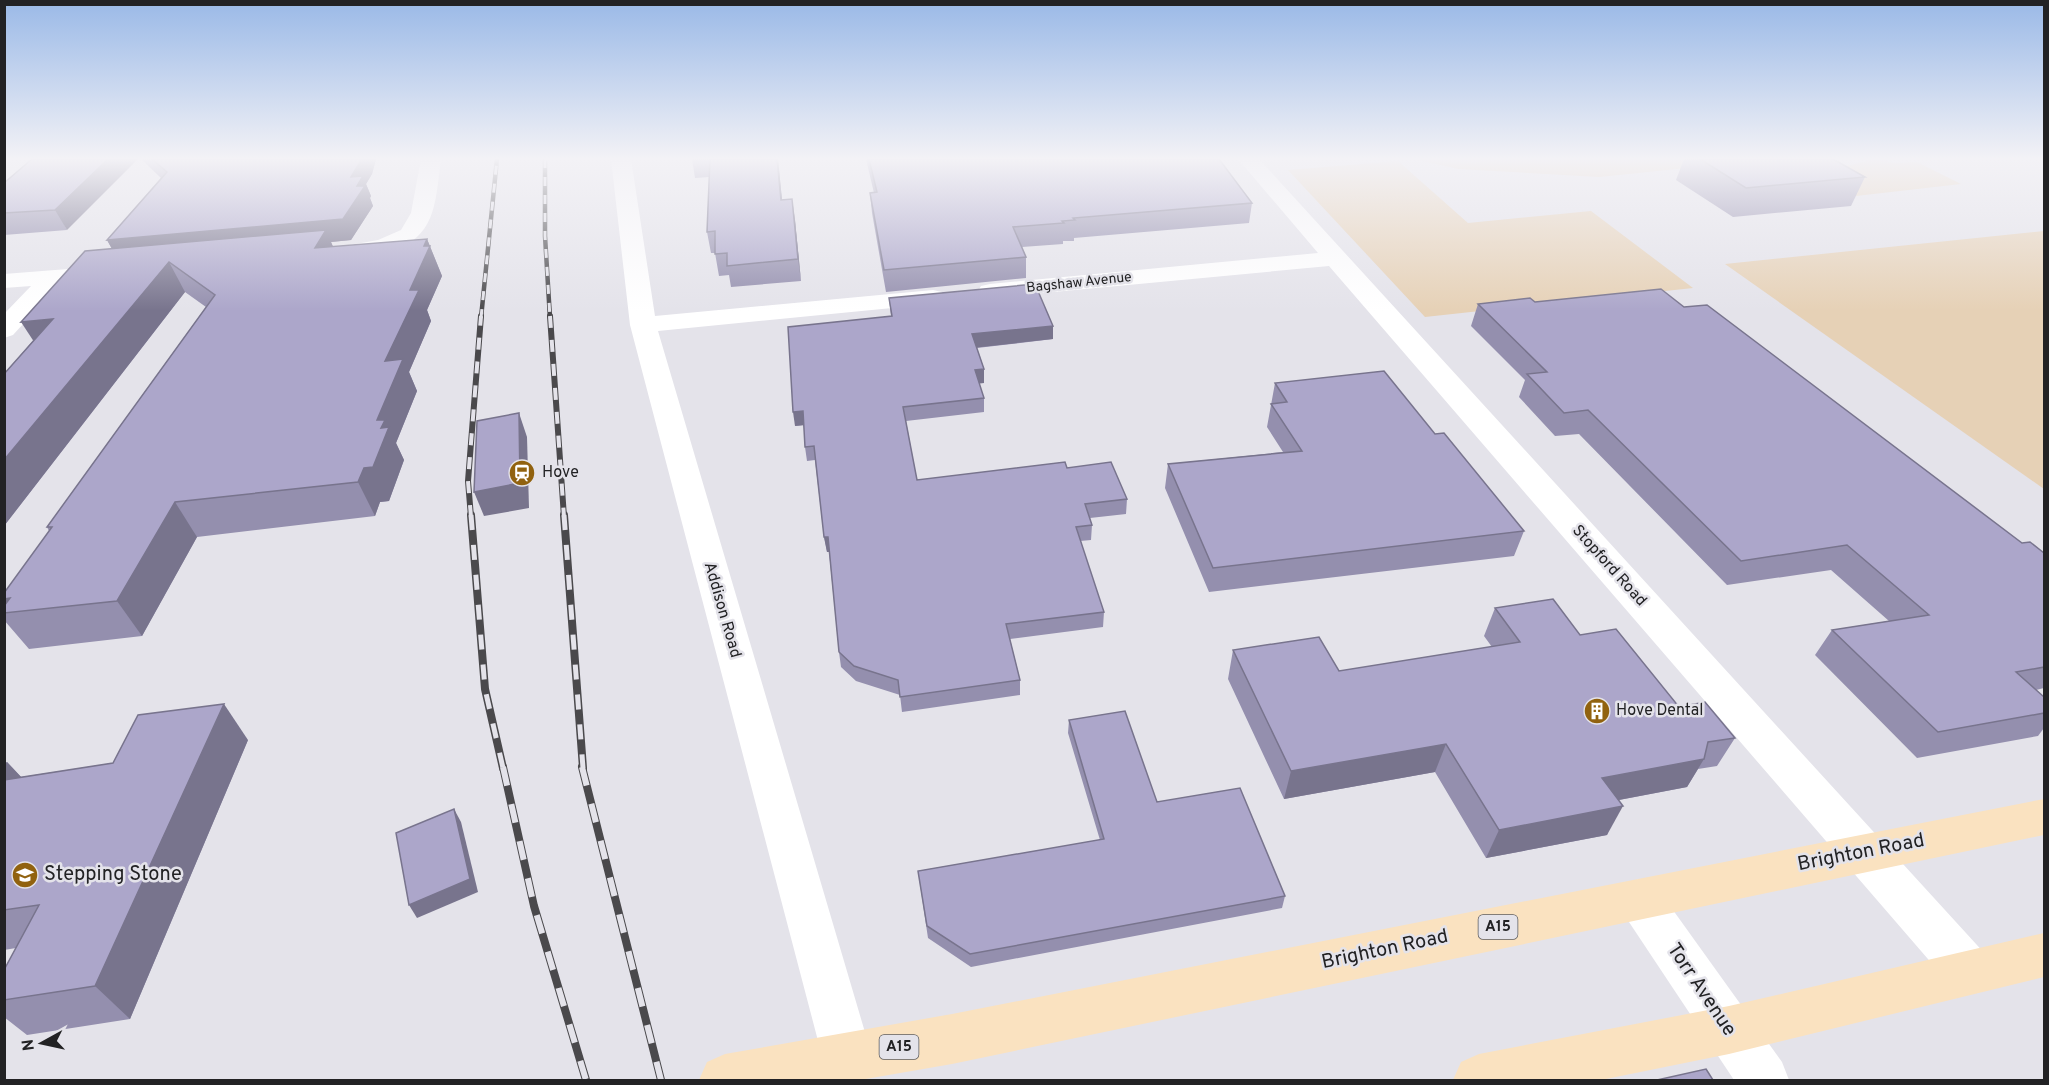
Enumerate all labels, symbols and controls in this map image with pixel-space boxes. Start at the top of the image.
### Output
street label: Bagshaw Avenue [1025,269,1133,297]
station icon: Hove [507,458,537,488]
place label: Hove [542,463,579,483]
street label: Stopford Road [1567,521,1651,611]
street label: Addison Road [699,560,745,660]
building icon: Hove Dental [1582,696,1612,726]
place label: Hove Dental [1616,701,1703,721]
street label: Brighton Road [1795,828,1927,878]
school or university icon: Stepping Stone [10,860,40,890]
place label: Stepping Stone [44,862,182,888]
road number: A15 [1478,915,1518,939]
street label: Brighton Road [1319,924,1451,976]
street label: Torr Avenue [1660,938,1742,1042]
north arrow [12,1013,72,1073]
road number: A15 [880,1035,918,1059]
text: N [18,1038,40,1052]

